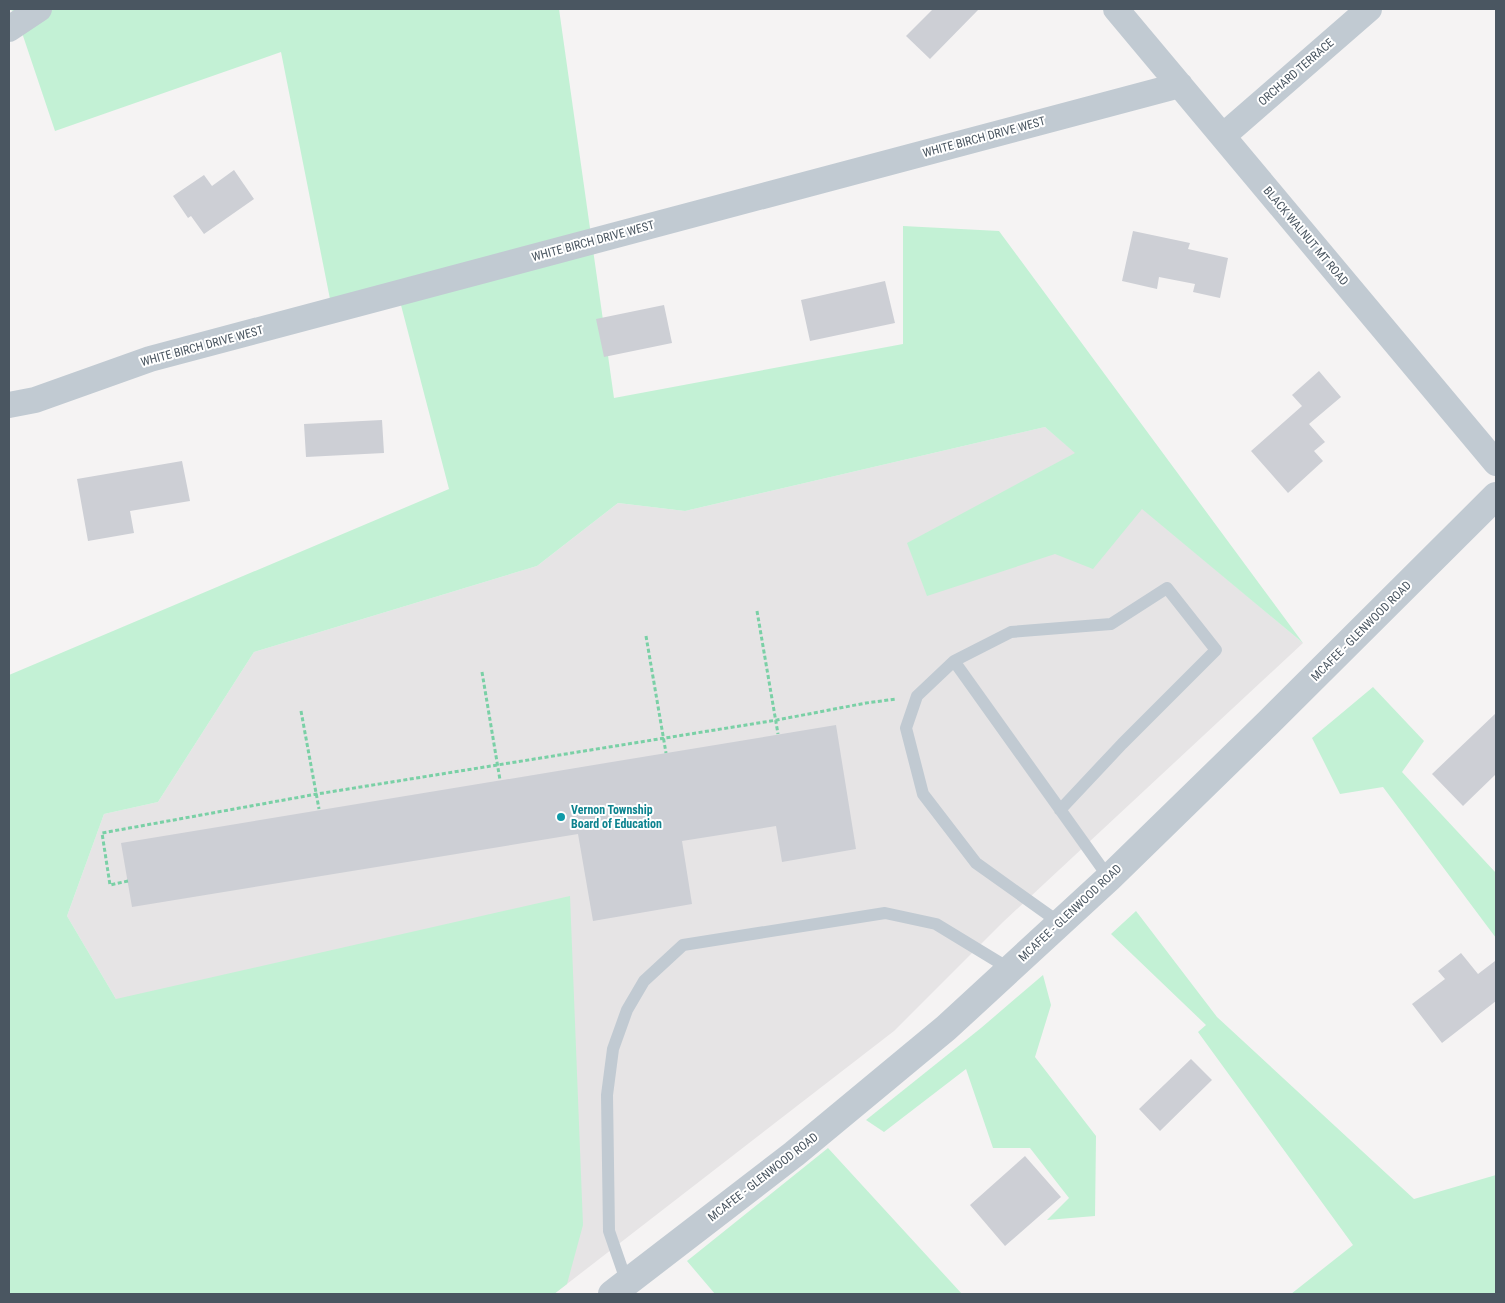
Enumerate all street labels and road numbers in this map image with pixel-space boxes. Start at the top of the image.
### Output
street label: ORCHARD TERRACE [1255,35,1337,109]
street label: WHITE BIRCH DRIVE WEST [921,114,1047,160]
street label: BLACK WALNUT MT ROAD [1261,184,1352,288]
street label: WHITE BIRCH DRIVE WEST [530,218,656,264]
street label: WHITE BIRCH DRIVE WEST [139,323,265,369]
street label: MCAFEE - GLENWOOD ROAD [1308,578,1414,684]
street label: MCAFEE - GLENWOOD ROAD [1016,862,1124,964]
street label: MCAFEE - GLENWOOD ROAD [705,1130,821,1224]

